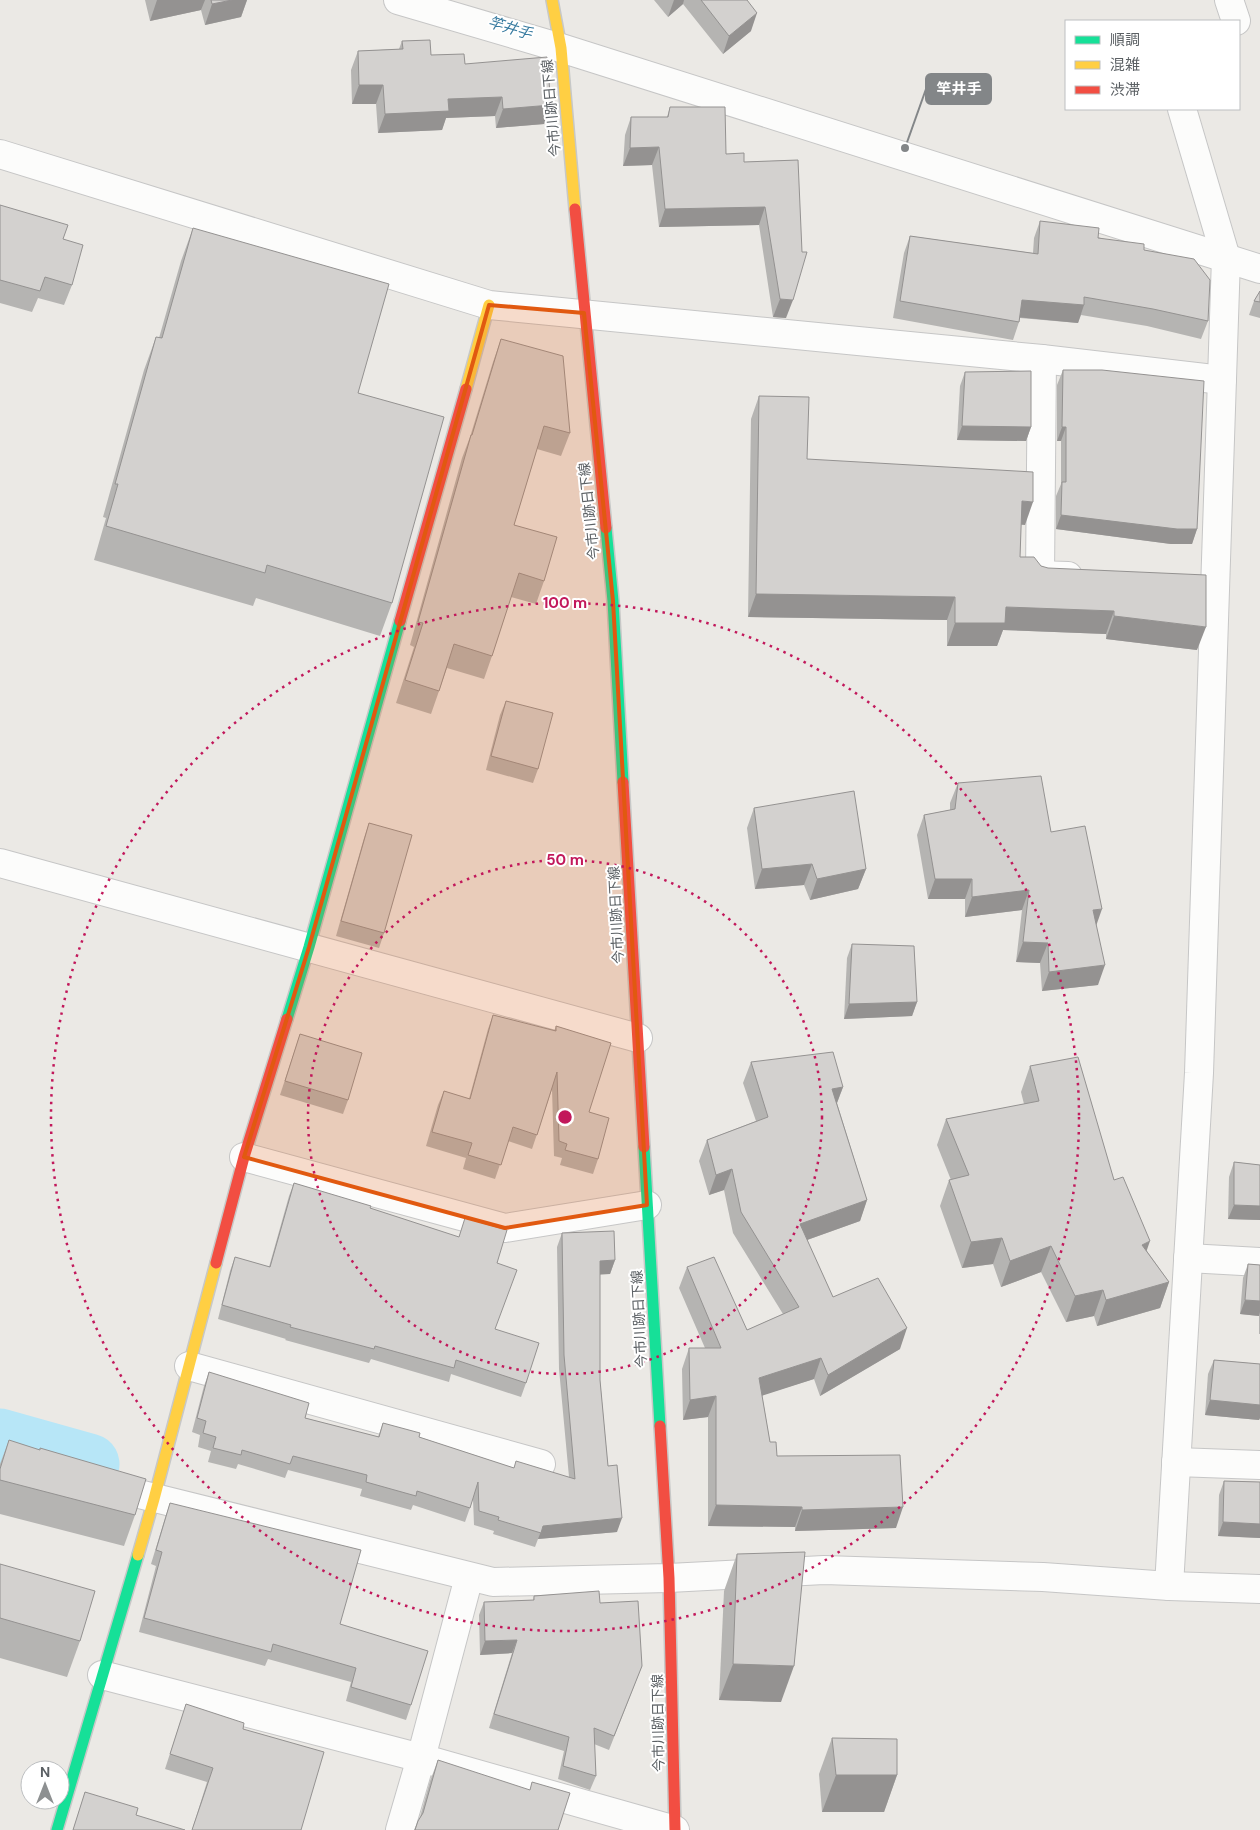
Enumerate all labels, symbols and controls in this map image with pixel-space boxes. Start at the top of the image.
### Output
water label: 竿井手 [486,12,535,44]
legend [1065,20,1240,110]
text: 順調 [1110,30,1140,50]
text: 混雑 [1110,55,1140,75]
street label: 今市川跡日下線 [538,58,564,158]
callout: 竿井手 [926,74,991,104]
text: 竿井手 [936,79,982,99]
text: 渋滞 [1110,80,1140,100]
street label: 今市川跡日下線 [575,461,603,561]
text: 100 m [543,593,587,613]
text: 50 m [546,850,584,870]
street label: 今市川跡日下線 [604,866,628,964]
centre of rings [556,1108,574,1126]
street label: 今市川跡日下線 [627,1270,651,1368]
street label: 今市川跡日下線 [648,1674,668,1772]
north arrow [20,1760,70,1810]
text: N [40,1763,50,1781]

